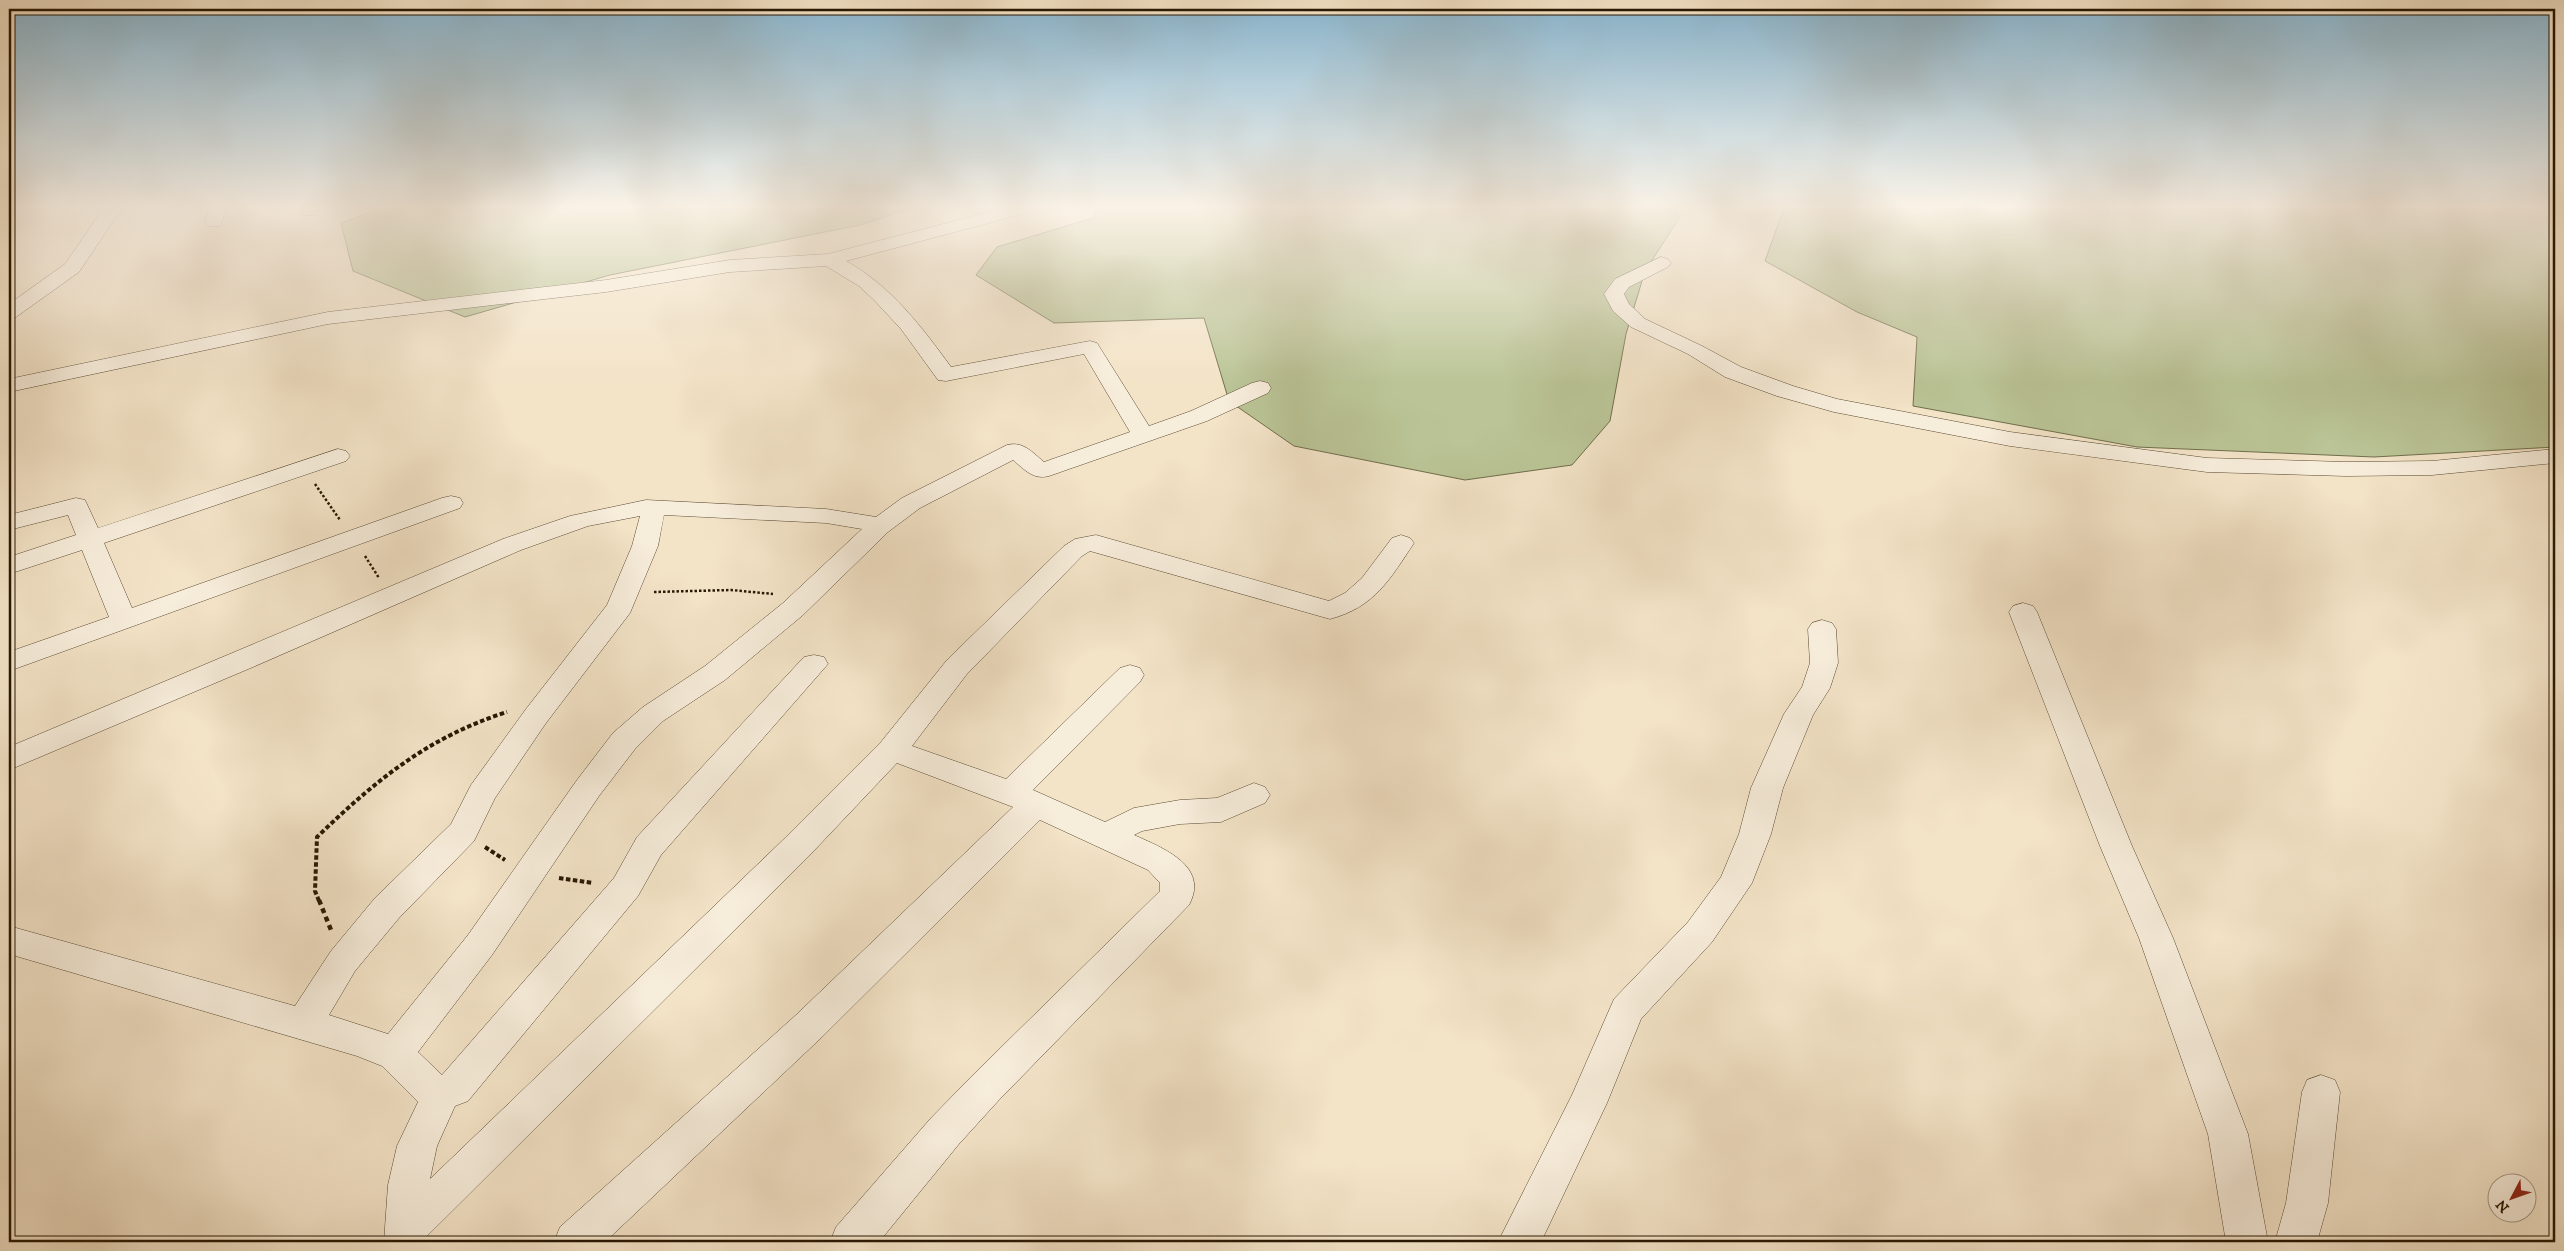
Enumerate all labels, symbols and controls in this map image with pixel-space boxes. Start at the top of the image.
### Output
north arrow [2486,1174,2536,1224]
text: N [2492,1195,2514,1216]

